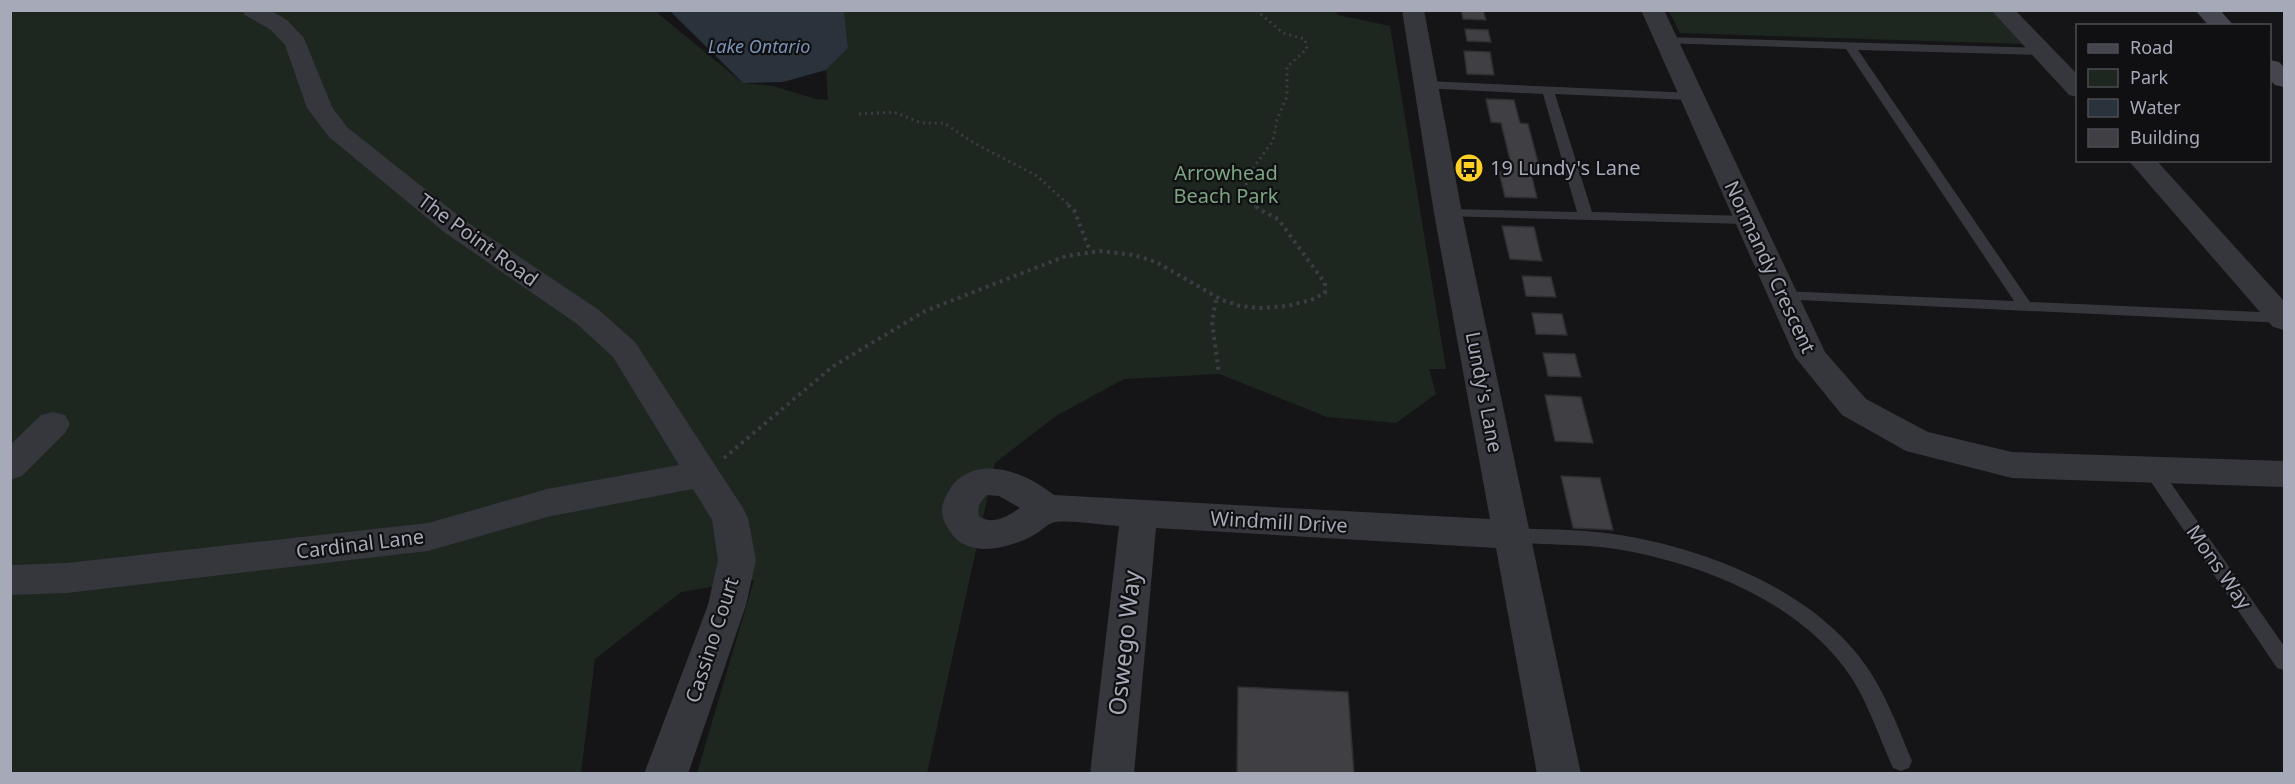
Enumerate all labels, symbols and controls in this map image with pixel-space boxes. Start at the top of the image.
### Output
legend [2076,24,2271,162]
water label: Lake Ontario [708,34,810,58]
text: Road [2130,35,2173,59]
text: Park [2130,65,2168,89]
text: Water [2130,95,2181,119]
text: Building [2130,125,2200,149]
bus stop icon: 19 Lundy's Lane [1453,152,1485,184]
place label: 19 Lundy's Lane [1490,154,1641,181]
park label: Arrowhead Beach Park [1174,159,1279,209]
street label: Normandy Crescent [1719,176,1822,357]
street label: The Point Road [413,187,544,292]
street label: Lundy's Lane [1460,329,1509,455]
street label: Windmill Drive [1210,504,1348,539]
street label: Mons Way [2181,519,2259,615]
street label: Cardinal Lane [295,522,425,565]
street label: Oswego Way [1099,568,1148,717]
street label: Cassino Court [679,574,745,706]

